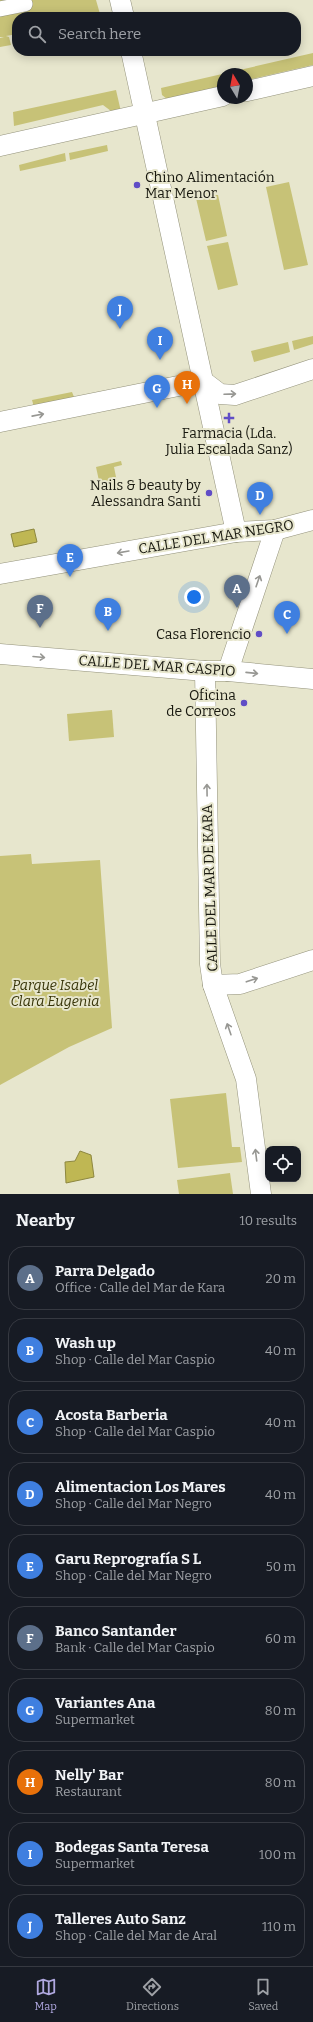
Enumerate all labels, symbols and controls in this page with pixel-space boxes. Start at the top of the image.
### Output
search box [12,12,301,56]
icon: search [26,23,48,45]
text: Search here [58,25,141,43]
north arrow [217,68,253,104]
place label: Chino Alimentación Mar Menor [145,169,275,202]
marker: Chino Alimentación Mar Menor [132,180,142,190]
pin: J [107,296,133,329]
pin: I [147,327,173,360]
pin: H [174,371,200,404]
pin: G [144,375,170,408]
one-way arrow [223,390,236,398]
one-way arrow [31,410,44,418]
marker: Farmacia (Lda. Julia Escalada Sanz) [224,413,234,423]
place label: Farmacia (Lda. Julia Escalada Sanz) [164,425,293,458]
place label: Nails & beauty by Alessandra Santi [90,477,202,510]
pin: D [247,482,273,515]
marker: Nails & beauty by Alessandra Santi [204,488,214,498]
street label: CALLE DEL MAR NEGRO [137,516,295,558]
pin: E [57,544,83,577]
one-way arrow [117,548,130,556]
one-way arrow [255,574,262,587]
pin: A [224,575,250,608]
your location [184,587,204,607]
pin: F [27,595,53,628]
pin: B [95,598,121,631]
pin: C [274,601,300,634]
place label: Casa Florencio [156,626,251,643]
marker: Casa Florencio [254,629,264,639]
street label: CALLE DEL MAR CASPIO [78,652,236,680]
one-way arrow [32,654,45,661]
one-way arrow [245,669,258,677]
place label: Oficina de Correos [166,687,236,720]
marker: Oficina de Correos [239,698,249,708]
one-way arrow [203,784,211,797]
street label: CALLE DEL MAR DE KARA [199,804,221,972]
one-way arrow [245,976,258,983]
park label: Parque Isabel Clara Eugenia [11,977,99,1010]
one-way arrow [224,1023,232,1035]
map controls [265,1146,301,1182]
button: locate [265,1146,301,1182]
one-way arrow [252,1149,260,1162]
text: Nearby [16,1210,75,1231]
text: 10 results [239,1213,297,1228]
text: Parra Delgado [55,1262,155,1280]
text: A [25,1271,35,1286]
text: 20 m [266,1271,296,1286]
text: Office · Calle del Mar de Kara [55,1280,225,1295]
text: Wash up [55,1334,116,1352]
text: B [26,1343,34,1358]
text: 40 m [265,1343,296,1358]
text: Shop · Calle del Mar Caspio [55,1352,215,1367]
text: Acosta Barberia [55,1406,168,1424]
text: C [26,1415,34,1430]
text: 40 m [265,1415,296,1430]
text: Shop · Calle del Mar Caspio [55,1424,215,1439]
text: Alimentacion Los Mares [55,1478,226,1496]
text: D [25,1487,35,1502]
text: 40 m [265,1487,296,1502]
text: Shop · Calle del Mar Negro [55,1496,212,1511]
text: Garu Reprografía S L [55,1550,201,1568]
text: E [26,1559,34,1574]
text: 50 m [266,1559,296,1574]
text: Shop · Calle del Mar Negro [55,1568,212,1583]
text: Banco Santander [55,1622,177,1640]
text: F [26,1631,34,1646]
text: 60 m [265,1631,296,1646]
text: Bank · Calle del Mar Caspio [55,1640,215,1655]
text: Variantes Ana [55,1694,155,1712]
text: G [25,1703,35,1718]
text: 80 m [265,1703,296,1718]
text: Supermarket [55,1712,135,1727]
text: Nelly' Bar [55,1766,124,1784]
text: H [25,1775,35,1790]
text: 80 m [265,1775,296,1790]
text: Restaurant [55,1784,122,1799]
text: Bodegas Santa Teresa [55,1838,209,1856]
text: I [28,1847,32,1862]
text: 100 m [259,1847,296,1862]
text: Supermarket [55,1856,135,1871]
text: Talleres Auto Sanz [55,1910,186,1928]
text: J [28,1919,32,1934]
text: 110 m [262,1919,296,1934]
text: Shop · Calle del Mar de Aral [55,1928,217,1943]
tab: Map [35,1976,57,2013]
tab: Directions [126,1976,179,2013]
tab: Saved [248,1976,278,2013]

